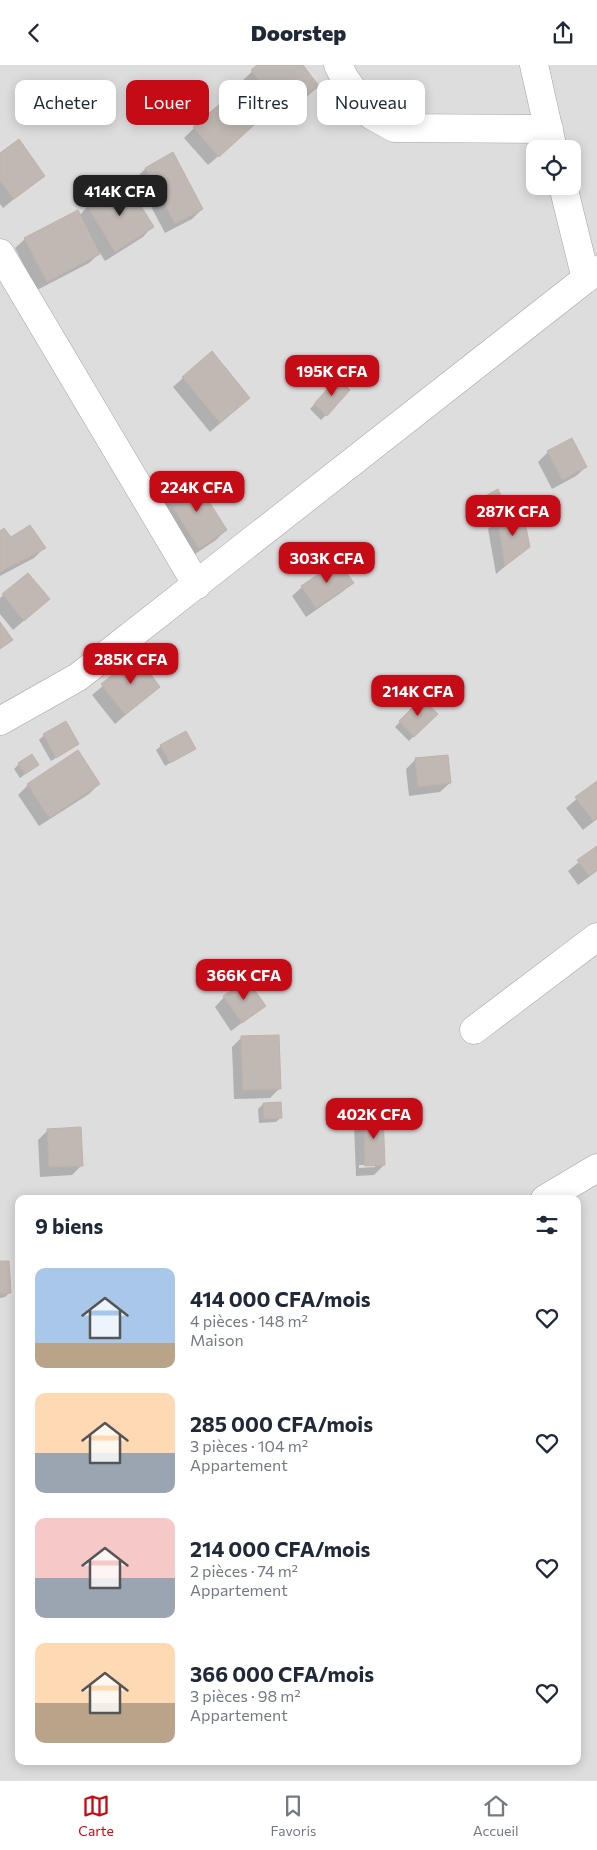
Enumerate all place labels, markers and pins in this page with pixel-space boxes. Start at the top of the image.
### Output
pin: 414K CFA [68,175,172,217]
pin: 195K CFA [280,355,384,397]
pin: 224K CFA [145,471,249,513]
pin: 287K CFA [461,495,565,537]
pin: 303K CFA [275,541,379,584]
pin: 285K CFA [79,643,183,685]
pin: 214K CFA [366,675,470,717]
pin: 366K CFA [192,959,296,1001]
pin: 402K CFA [322,1097,426,1140]

